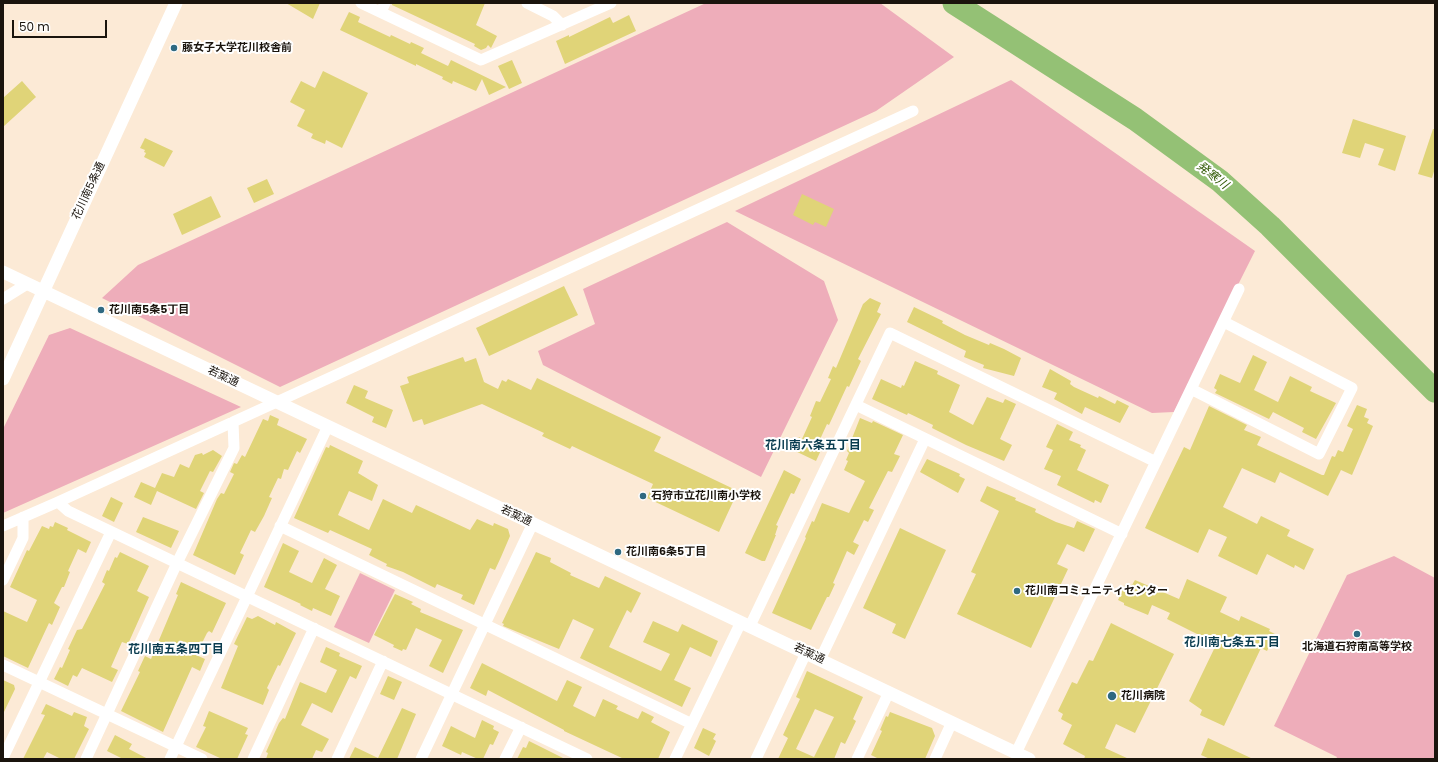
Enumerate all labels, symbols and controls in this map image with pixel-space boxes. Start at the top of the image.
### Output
scale bar [14,12,109,38]
text: 50 m [19,18,50,35]
place label: 藤女子大学花川校舎前 [182,41,292,55]
marker: 藤女子大学花川校舎前 [169,43,179,53]
water label: 発寒川 [1193,159,1231,193]
street label: 花川南5条通 [70,160,108,222]
place label: 花川南5条5丁目 [109,303,189,317]
marker: 花川南5条5丁目 [96,305,106,315]
street label: 若葉通 [205,364,241,390]
district label: 花川南六条五丁目 [765,439,861,453]
place label: 石狩市立花川南小学校 [651,489,761,503]
marker: 石狩市立花川南小学校 [638,491,648,501]
street label: 若葉通 [498,503,534,529]
place label: 花川南6条5丁目 [626,545,706,559]
marker: 花川南6条5丁目 [613,547,623,557]
place label: 花川南コミュニティセンター [1025,584,1168,598]
marker: 花川南コミュニティセンター [1012,586,1022,596]
marker: 北海道石狩南高等学校 [1352,629,1362,639]
district label: 花川南七条五丁目 [1184,636,1280,650]
place label: 北海道石狩南高等学校 [1302,640,1412,654]
street label: 若葉通 [791,641,827,667]
district label: 花川南五条四丁目 [128,643,224,657]
place label: 花川病院 [1121,689,1165,703]
marker: 花川病院 [1106,690,1118,702]

